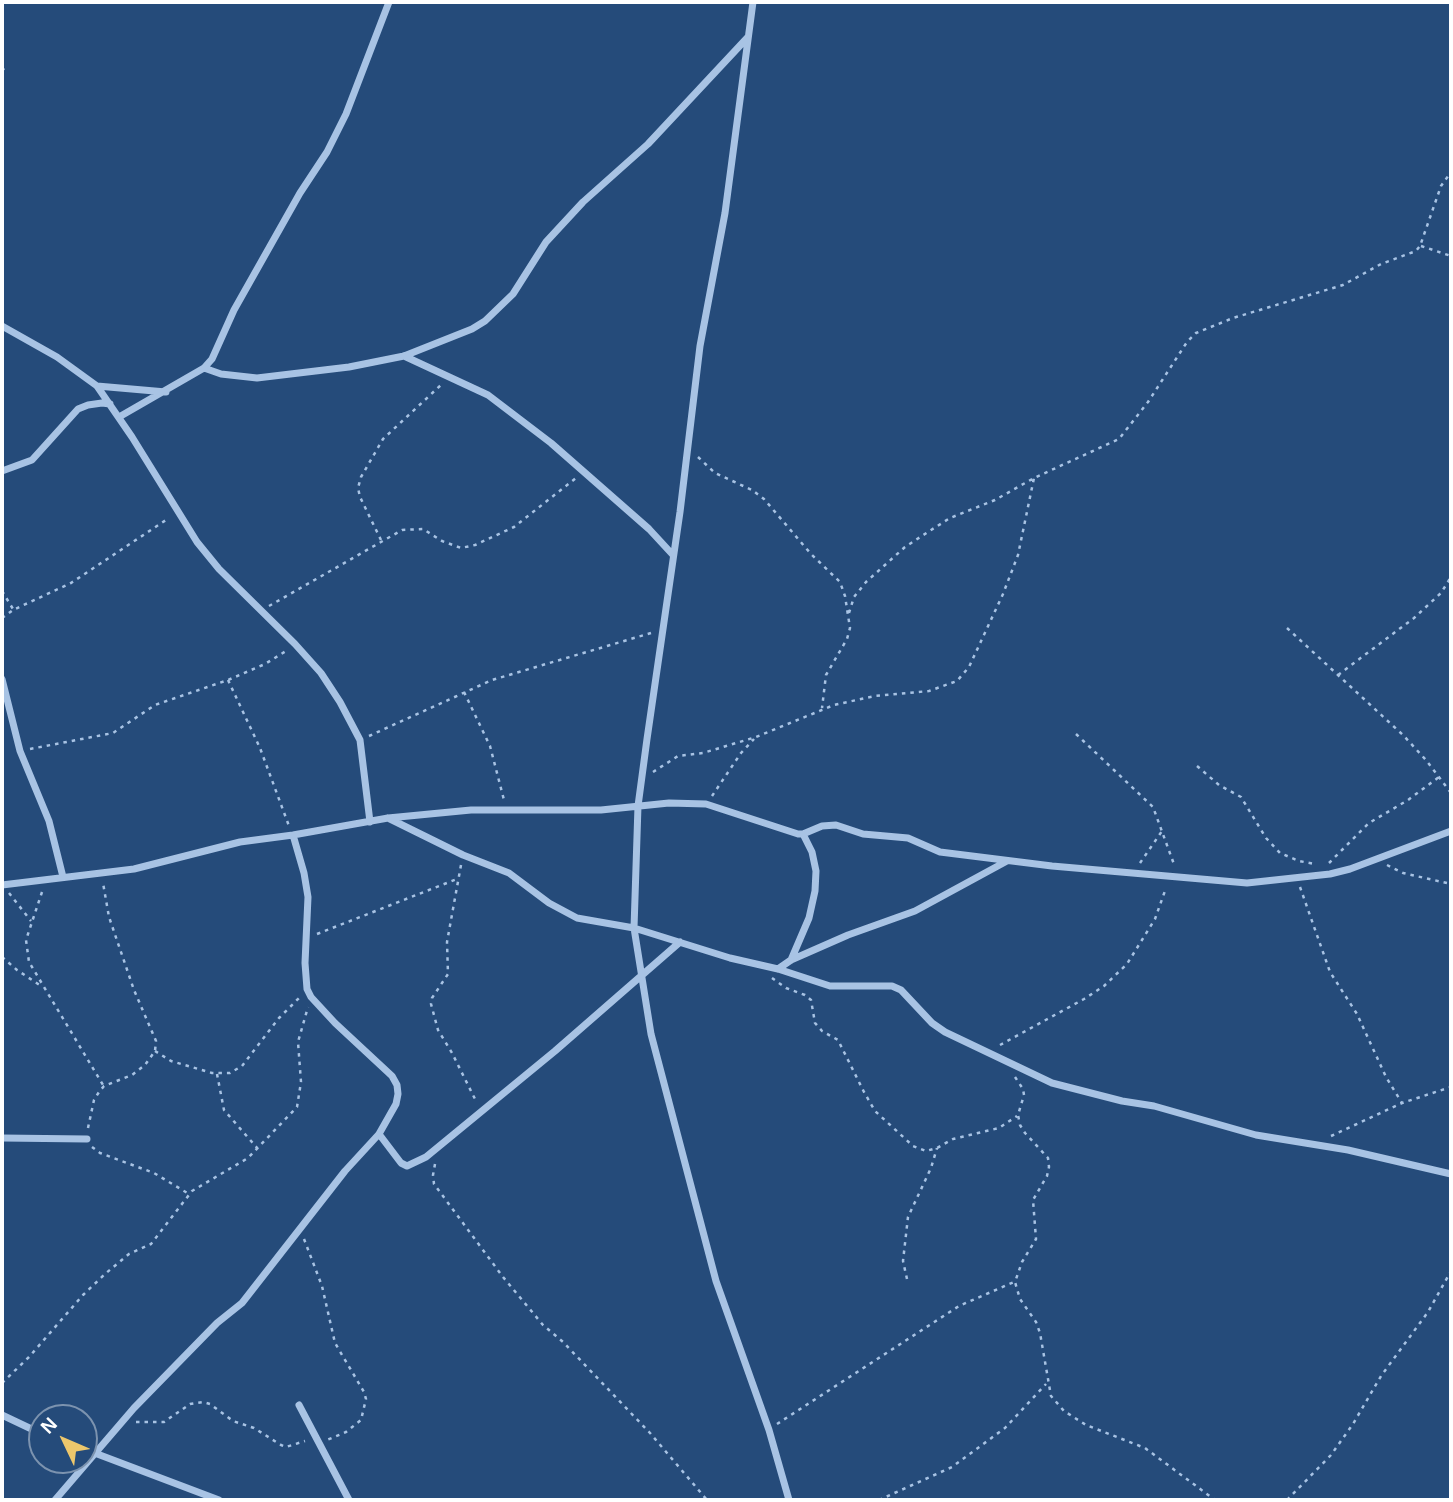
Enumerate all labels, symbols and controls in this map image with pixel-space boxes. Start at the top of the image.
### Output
north arrow [28,1404,98,1474]
text: N [37,1413,61,1438]

